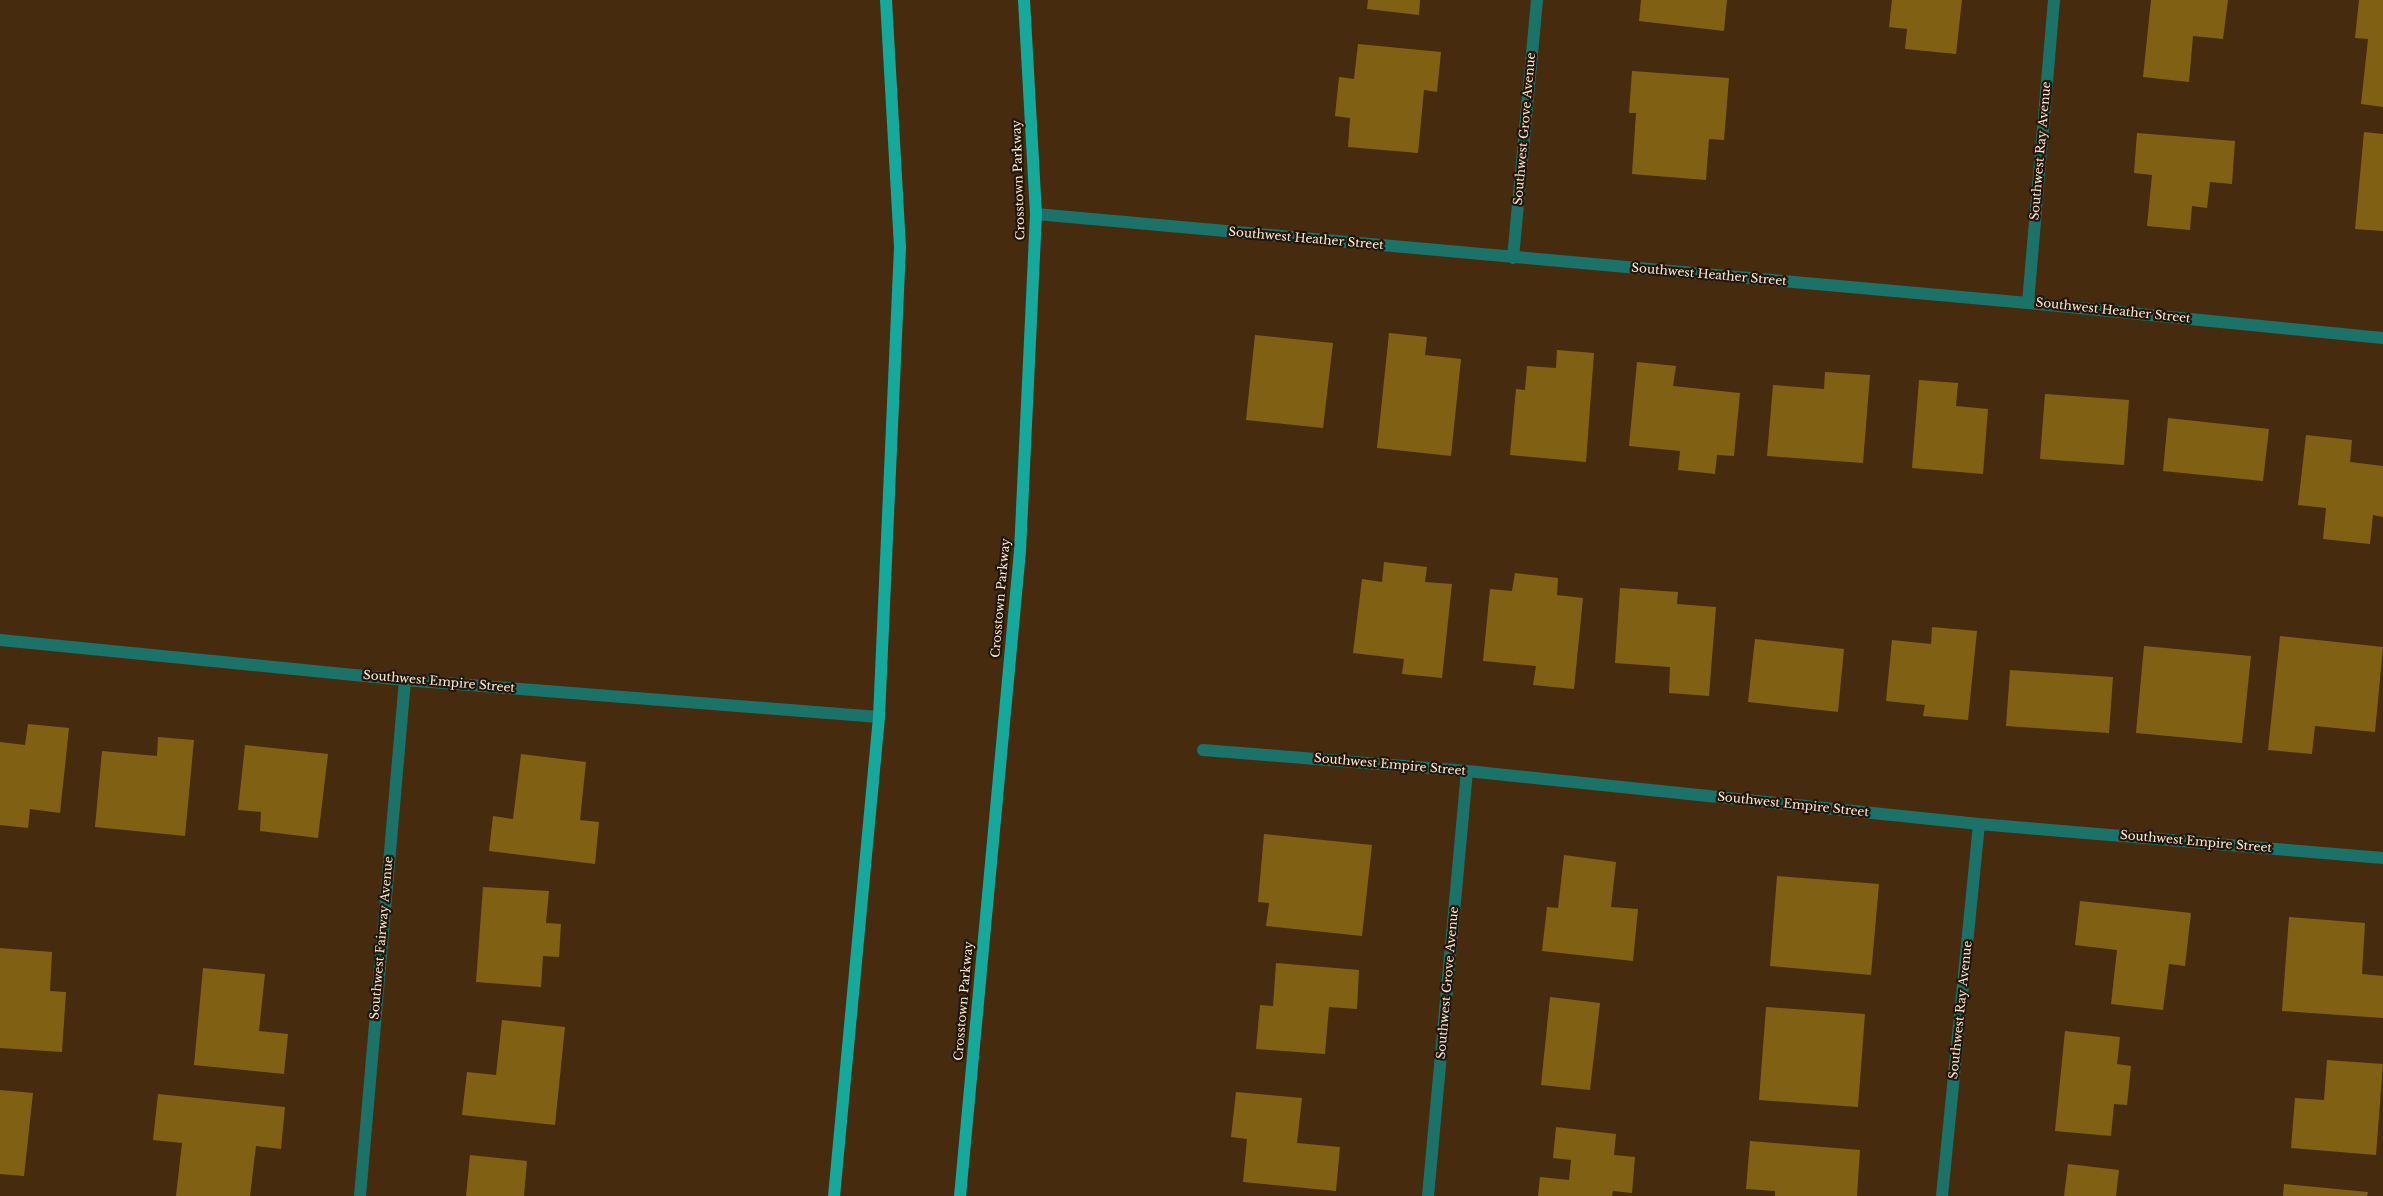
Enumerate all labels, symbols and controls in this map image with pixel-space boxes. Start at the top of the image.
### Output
street label: Southwest Grove Avenue [1511,52,1539,206]
street label: Southwest Ray Avenue [2028,81,2054,221]
street label: Crosstown Parkway [1010,120,1028,240]
street label: Southwest Heather Street [1228,225,1384,253]
street label: Southwest Heather Street [1631,261,1787,289]
street label: Southwest Heather Street [2035,296,2191,326]
street label: Crosstown Parkway [989,538,1013,658]
street label: Southwest Empire Street [362,668,516,696]
street label: Southwest Empire Street [1313,751,1467,779]
street label: Southwest Empire Street [1716,790,1870,820]
street label: Southwest Empire Street [2119,828,2273,856]
street label: Southwest Fairway Avenue [368,856,396,1020]
street label: Southwest Grove Avenue [1434,906,1462,1060]
street label: Southwest Ray Avenue [1947,940,1975,1080]
street label: Crosstown Parkway [952,941,976,1061]

